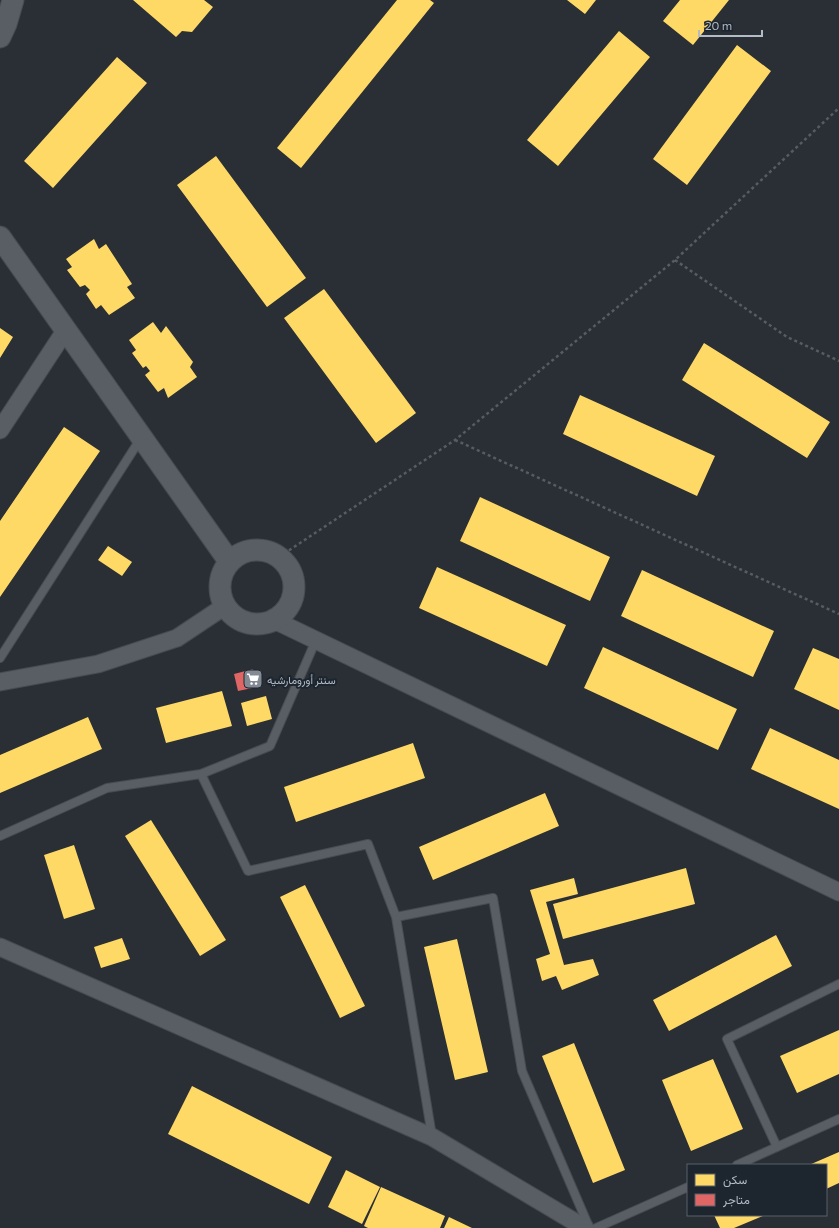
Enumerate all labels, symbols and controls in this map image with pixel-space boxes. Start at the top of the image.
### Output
scale bar [699,12,762,38]
text: 20 m [705,18,732,32]
supermarket icon: سنتر أورومارشيه [242,668,264,690]
place label: سنتر أورومارشيه [267,673,336,687]
legend [687,1164,827,1216]
text: سكن [723,1172,747,1188]
text: متاجر [722,1192,750,1208]

